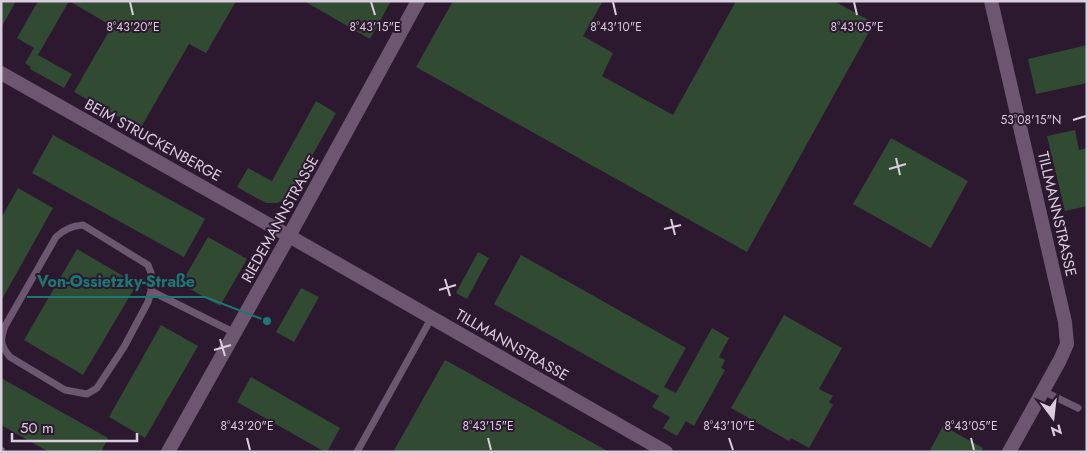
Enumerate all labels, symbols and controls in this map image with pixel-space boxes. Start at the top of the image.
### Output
text: 8°43'20"E [106,18,160,36]
text: 8°43'15"E [349,18,401,36]
text: 8°43'10"E [590,18,642,36]
text: 8°43'05"E [830,18,884,36]
street label: BEIM STRUCKENBERGE [81,93,225,187]
text: 53°08'15"N [1001,111,1061,129]
street label: TILLMANNSTRASSE [1032,149,1082,279]
street label: RIEDEMANNSTRASSE [236,151,324,287]
callout: Von-Ossietzky-Straße [27,266,205,297]
text: Von-Ossietzky-Straße [36,270,195,293]
street label: TILLMANNSTRASSE [451,304,573,386]
north arrow [1028,393,1078,443]
scale bar [12,410,138,442]
text: 50 m [20,417,54,439]
text: 8°43'20"E [220,417,274,435]
text: 8°43'15"E [462,417,514,435]
text: 8°43'10"E [703,417,755,435]
text: 8°43'05"E [944,417,998,435]
text: N [1048,419,1064,442]

